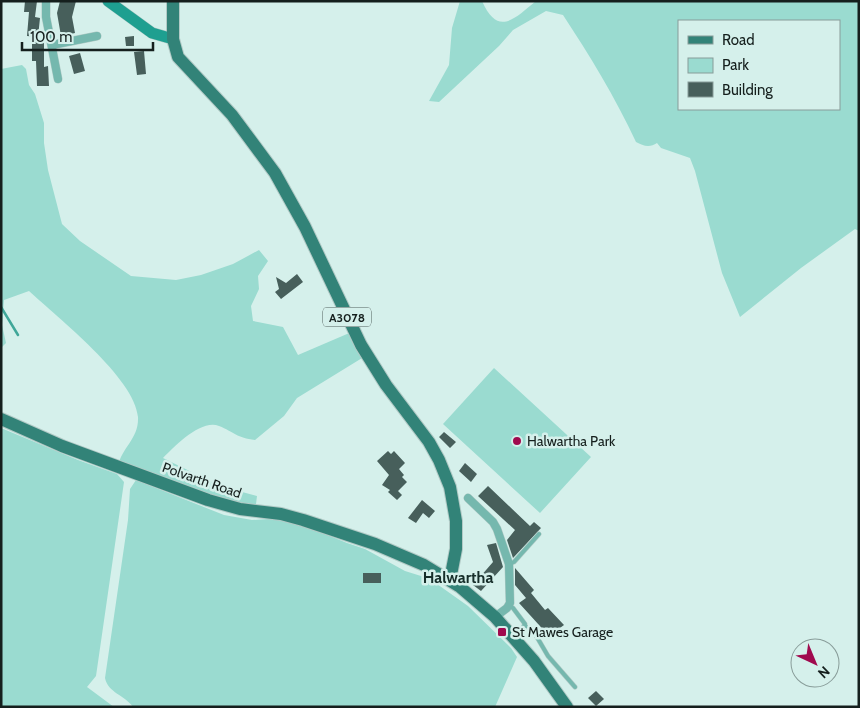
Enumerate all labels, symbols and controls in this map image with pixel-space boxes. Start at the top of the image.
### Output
scale bar [22,20,154,52]
legend [678,20,840,110]
text: 100 m [30,28,72,46]
text: Road [722,31,755,49]
text: Park [722,56,749,74]
text: Building [722,81,773,99]
road number: A3078 [323,308,371,326]
place label: Halwartha Park [527,432,616,450]
marker: Halwartha Park [511,435,523,447]
street label: Polvarth Road [160,458,244,502]
district label: Halwartha [423,568,493,587]
place label: St Mawes Garage [512,623,613,641]
marker: St Mawes Garage [496,626,508,638]
north arrow [790,638,840,688]
text: N [814,662,834,682]

